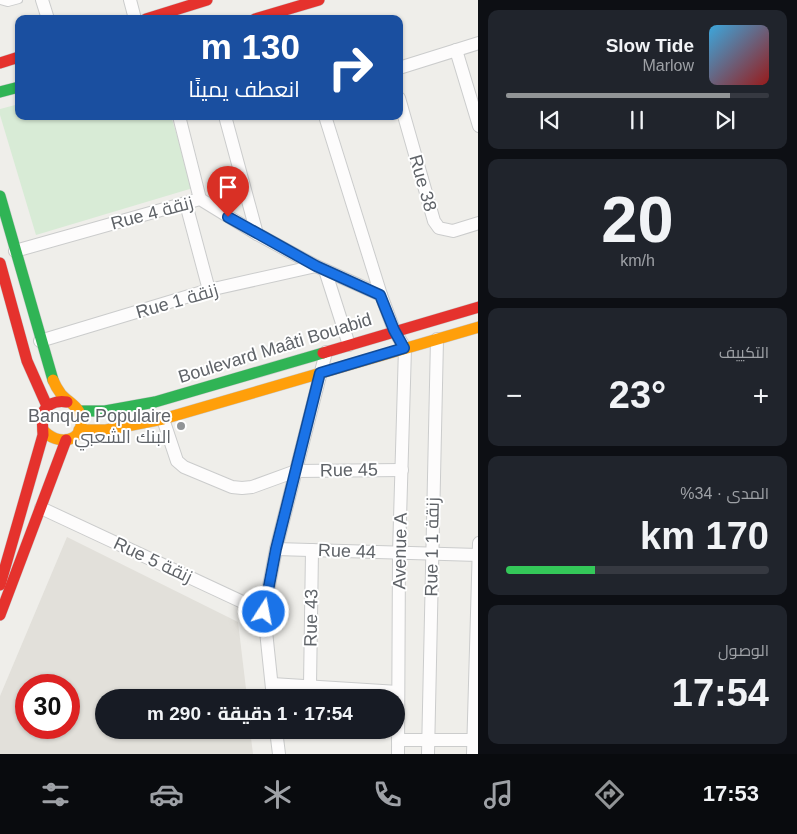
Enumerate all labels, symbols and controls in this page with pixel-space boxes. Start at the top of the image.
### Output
text: 130 m [201,27,300,66]
icon: right [318,35,383,100]
text: Slow Tide [606,35,694,56]
text: Marlow [642,57,694,74]
text: انعطف يمينًا [188,77,300,102]
icon: previous [536,106,564,134]
icon: pause [623,106,651,134]
icon: next [711,106,739,134]
street label: Rue 38 [405,152,441,214]
pin [207,166,249,217]
icon: arrive [214,173,242,201]
text: 20 [601,183,674,256]
street label: Rue 4 زنقة [109,192,196,235]
text: km/h [620,252,655,269]
street label: Rue 1 زنقة [134,280,221,323]
street label: Boulevard Maâti Bouabid [176,309,374,387]
text: التكييف [719,344,769,361]
text: 23° [609,374,666,416]
text: − [506,380,522,411]
text: + [753,380,769,411]
place label: Banque Populaire البنك الشعبي [28,406,171,451]
marker: Banque Populaire البنك الشعبي [175,420,187,432]
street label: Rue 45 [320,459,378,481]
text: المدى · 34% [680,485,769,502]
street label: Rue 1 زنقة 1 [421,497,444,597]
street label: Avenue A [389,512,411,590]
text: 170 km [640,515,769,557]
street label: Rue 5 زنقة [110,533,196,588]
street label: Rue 44 [318,540,376,562]
position arrow [237,585,289,637]
street label: Rue 43 [300,589,322,647]
text: الوصول [718,642,769,659]
text: 17:54 [672,672,769,714]
speed limit sign: 30 [15,674,80,739]
text: 17:54 · 1 دقيقة · 290 m [147,703,353,724]
icon: filters [38,777,73,812]
icon: car [149,777,184,812]
icon: climate [260,777,295,812]
icon: phone [370,777,405,812]
icon: music [481,777,516,812]
icon: directions [592,777,627,812]
text: 17:53 [703,781,759,806]

